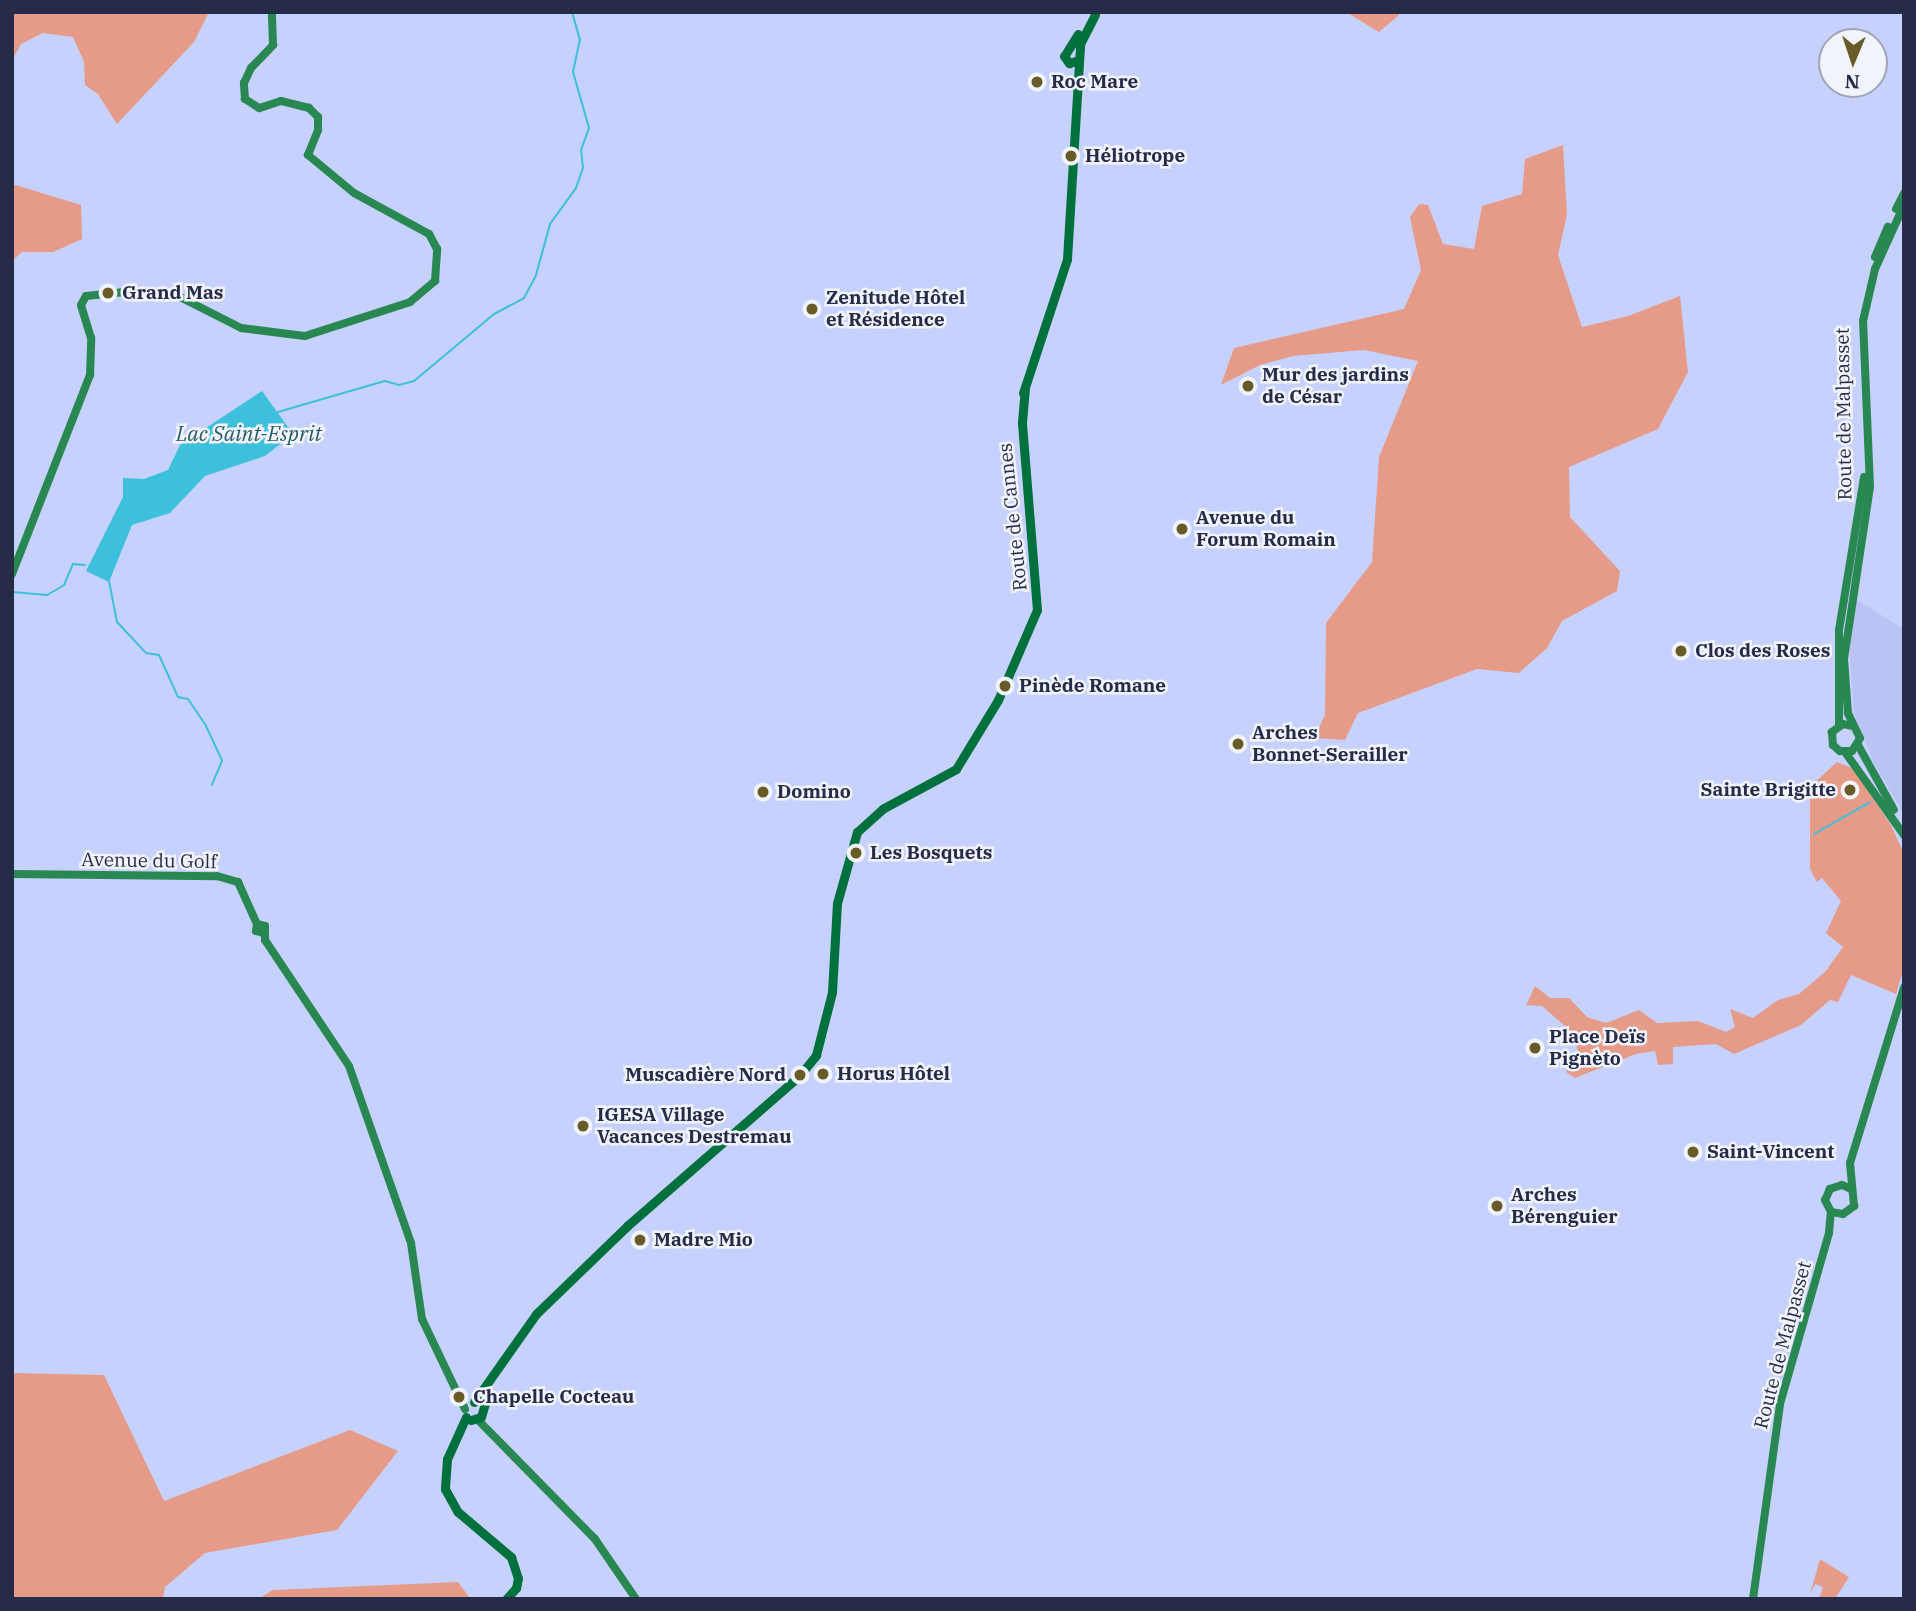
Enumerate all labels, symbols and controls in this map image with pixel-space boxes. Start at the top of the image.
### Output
north arrow [1818,28,1888,98]
text: N [1844,70,1860,94]
place label: Roc Mare [1051,71,1138,93]
marker: Roc Mare [1029,74,1045,90]
place label: Héliotrope [1085,145,1185,167]
marker: Héliotrope [1063,148,1079,164]
place label: Grand Mas [122,282,223,304]
marker: Grand Mas [100,285,116,301]
place label: Zenitude Hôtel et Résidence [826,287,965,331]
marker: Zenitude Hôtel et Résidence [804,301,820,317]
street label: Route de Malpasset [1831,328,1857,500]
place label: Mur des jardins de César [1262,364,1409,408]
marker: Mur des jardins de César [1240,378,1256,394]
water label: Lac Saint-Esprit [176,420,322,446]
street label: Route de Cannes [994,442,1032,592]
place label: Avenue du Forum Romain [1196,507,1336,551]
marker: Avenue du Forum Romain [1174,521,1190,537]
place label: Clos des Roses [1695,640,1830,662]
marker: Clos des Roses [1673,643,1689,659]
place label: Pinède Romane [1019,675,1166,697]
marker: Pinède Romane [997,678,1013,694]
place label: Arches Bonnet-Serailler [1252,722,1408,766]
marker: Arches Bonnet-Serailler [1230,736,1246,752]
place label: Sainte Brigitte [1701,779,1836,801]
place label: Domino [777,781,851,803]
marker: Sainte Brigitte [1842,782,1858,798]
marker: Domino [755,784,771,800]
place label: Les Bosquets [870,842,992,864]
marker: Les Bosquets [848,845,864,861]
street label: Avenue du Golf [81,848,217,874]
place label: Place Deïs Pignèto [1549,1026,1645,1070]
marker: Place Deïs Pignèto [1527,1040,1543,1056]
place label: Horus Hôtel [837,1063,950,1085]
place label: Muscadière Nord [625,1064,786,1086]
marker: Horus Hôtel [815,1066,831,1082]
marker: Muscadière Nord [792,1067,808,1083]
place label: IGESA Village Vacances Destremau [597,1104,791,1148]
marker: IGESA Village Vacances Destremau [575,1118,591,1134]
place label: Saint-Vincent [1707,1141,1834,1163]
marker: Saint-Vincent [1685,1144,1701,1160]
place label: Arches Bérenguier [1511,1184,1618,1228]
marker: Arches Bérenguier [1489,1198,1505,1214]
place label: Madre Mio [654,1229,753,1251]
marker: Madre Mio [632,1232,648,1248]
street label: Route de Malpasset [1750,1259,1816,1431]
place label: Chapelle Cocteau [473,1386,634,1408]
marker: Chapelle Cocteau [451,1389,467,1405]

